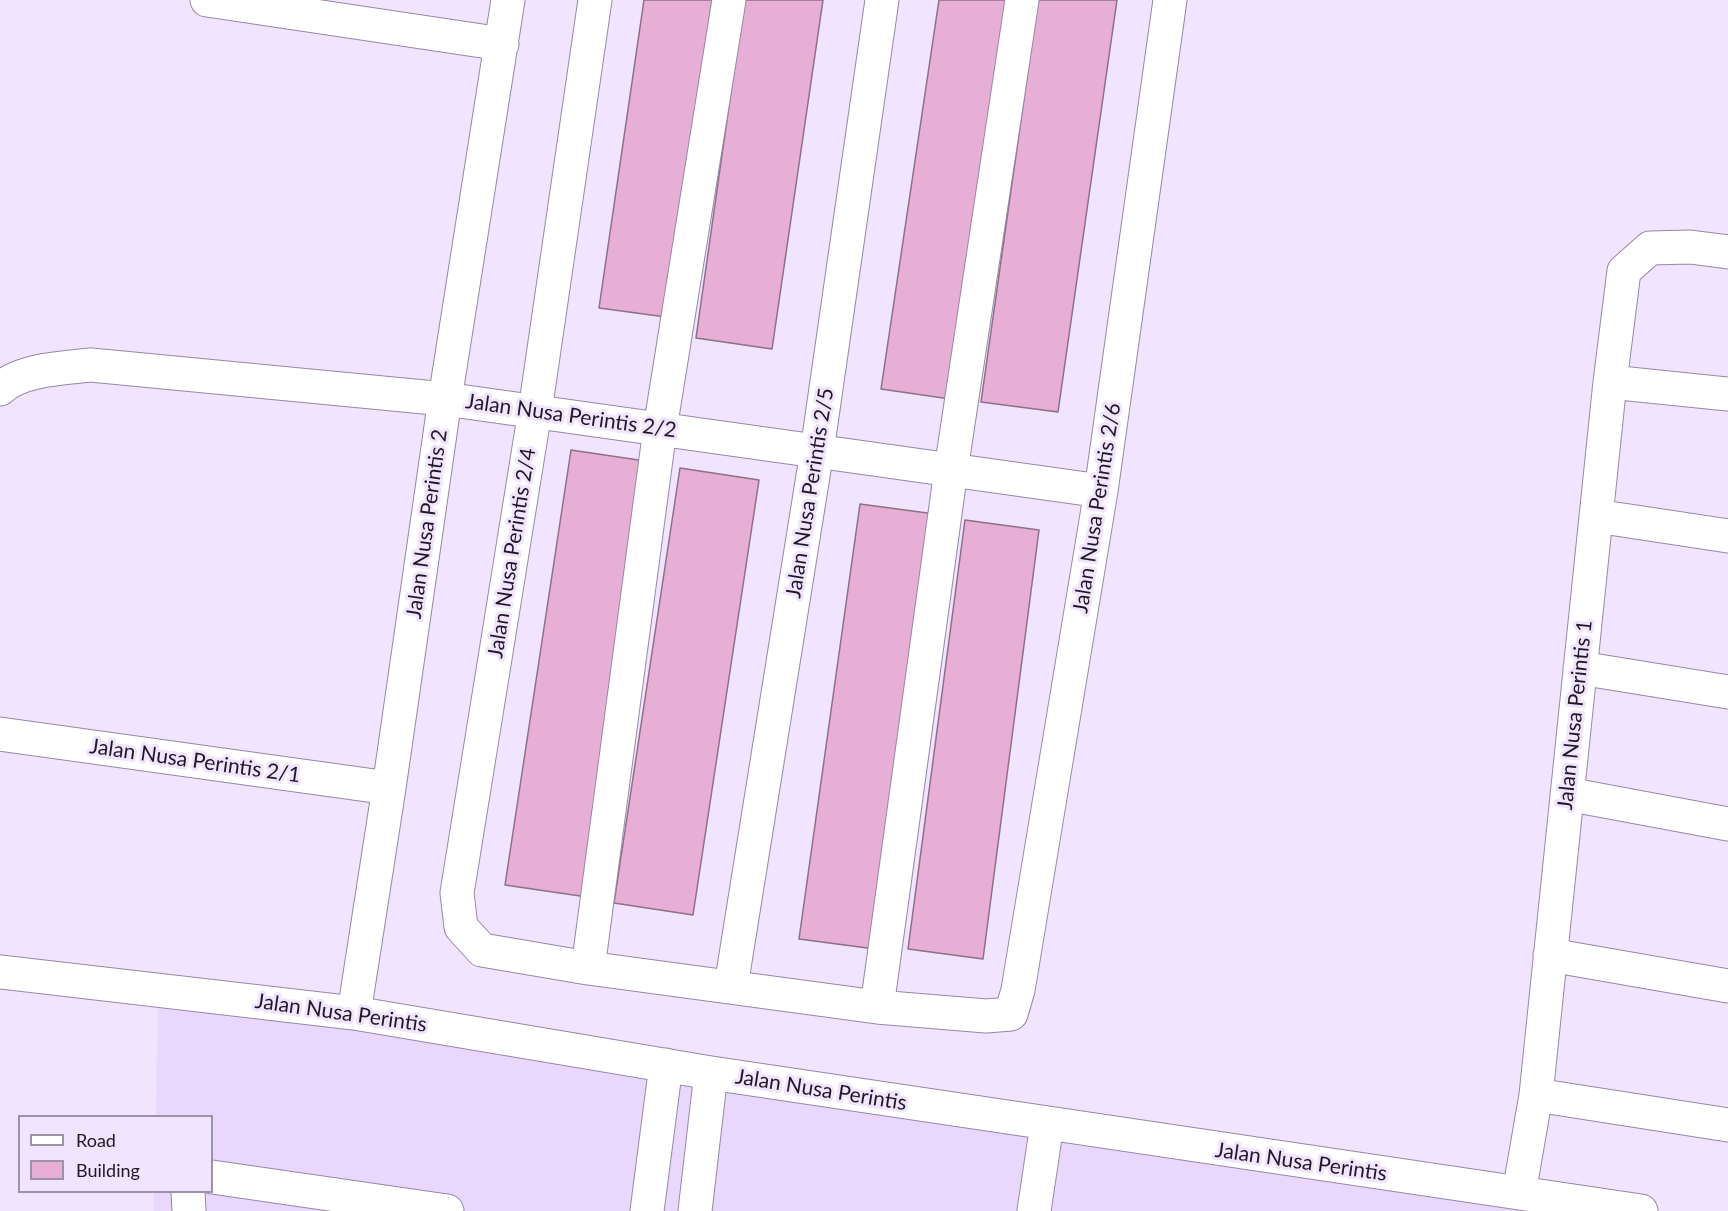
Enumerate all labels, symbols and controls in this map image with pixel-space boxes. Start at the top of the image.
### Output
street label: Jalan Nusa Perintis 2/5 [781,386,839,600]
street label: Jalan Nusa Perintis 2/2 [464,389,678,443]
street label: Jalan Nusa Perintis 2/6 [1068,401,1126,615]
street label: Jalan Nusa Perintis 2 [401,428,453,620]
street label: Jalan Nusa Perintis 2/4 [483,446,541,660]
street label: Jalan Nusa Perintis 1 [1552,619,1598,811]
street label: Jalan Nusa Perintis 2/1 [88,734,302,788]
street label: Jalan Nusa Perintis [253,988,429,1038]
street label: Jalan Nusa Perintis [733,1064,909,1116]
legend [18,1115,213,1193]
text: Road [76,1129,116,1151]
street label: Jalan Nusa Perintis [1213,1137,1389,1187]
text: Building [76,1159,140,1181]

